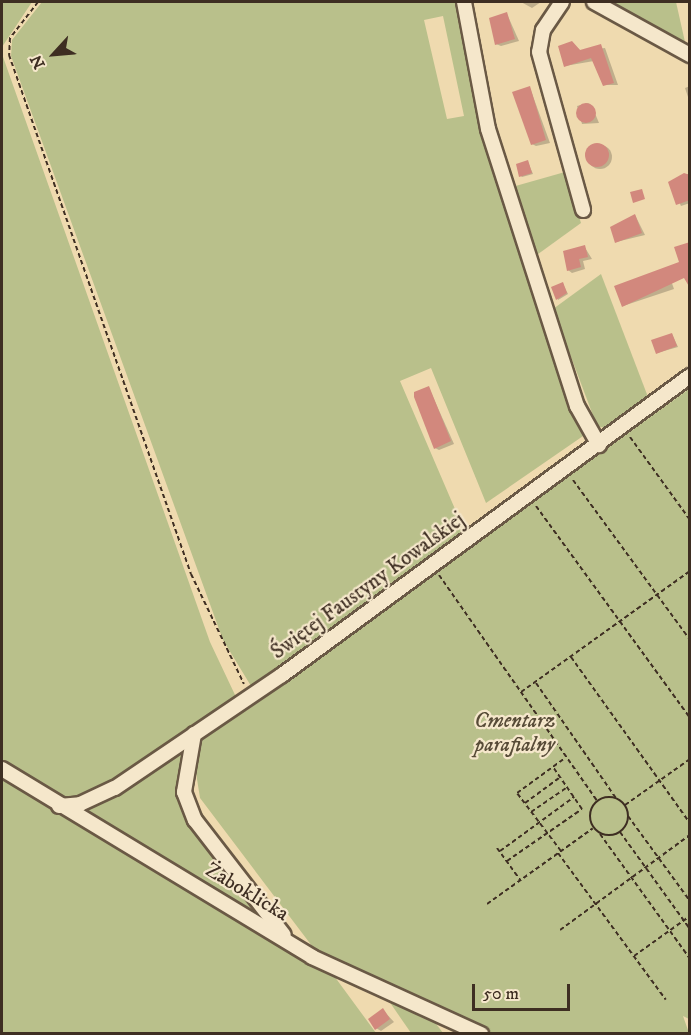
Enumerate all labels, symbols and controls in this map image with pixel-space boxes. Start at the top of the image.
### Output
north arrow [24,24,84,84]
text: N [26,52,50,72]
street label: Świętej Faustyny Kowalskiej [266,507,470,665]
park label: Cmentarz parafialny [474,708,556,758]
street label: Żaboklicka [201,857,293,927]
scale bar [475,972,572,1010]
text: 50 m [483,983,519,1005]

